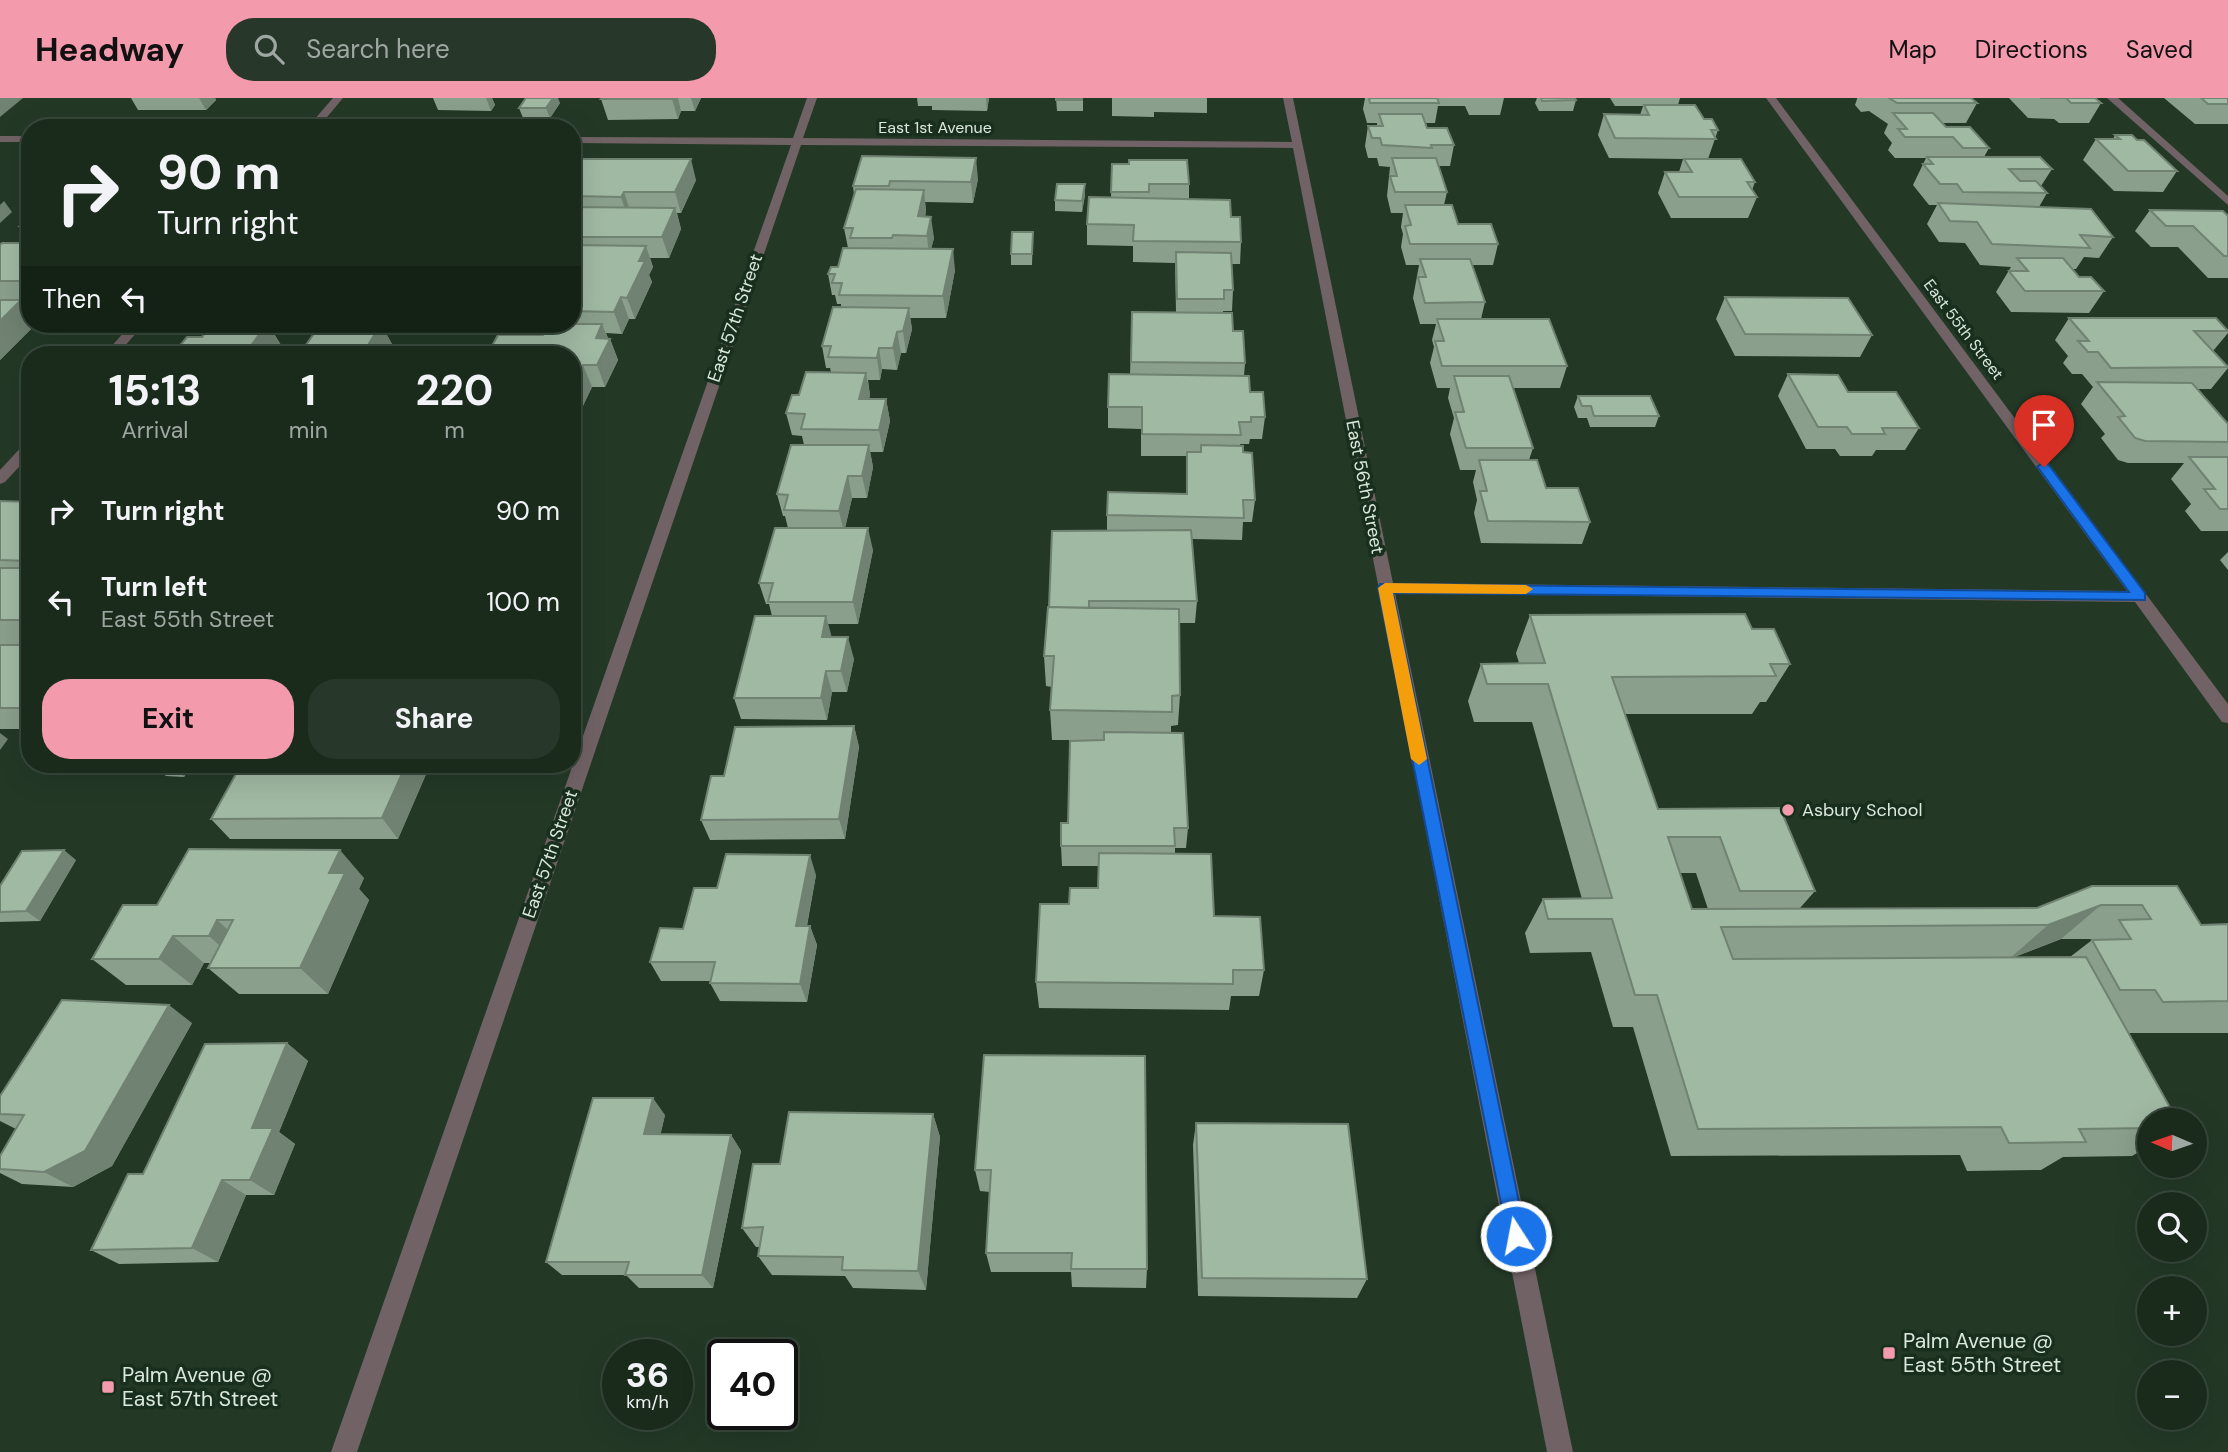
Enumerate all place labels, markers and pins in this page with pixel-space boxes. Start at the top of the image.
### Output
pin [2014,395,2074,467]
place label: Asbury School [1802,798,1922,822]
marker: Asbury School [1780,802,1796,818]
place label: Palm Avenue @ East 55th Street [1903,1327,2061,1379]
marker: Palm Avenue @ East 55th Street [1881,1345,1897,1361]
place label: Palm Avenue @ East 57th Street [122,1361,278,1413]
marker: Palm Avenue @ East 57th Street [100,1379,116,1395]

